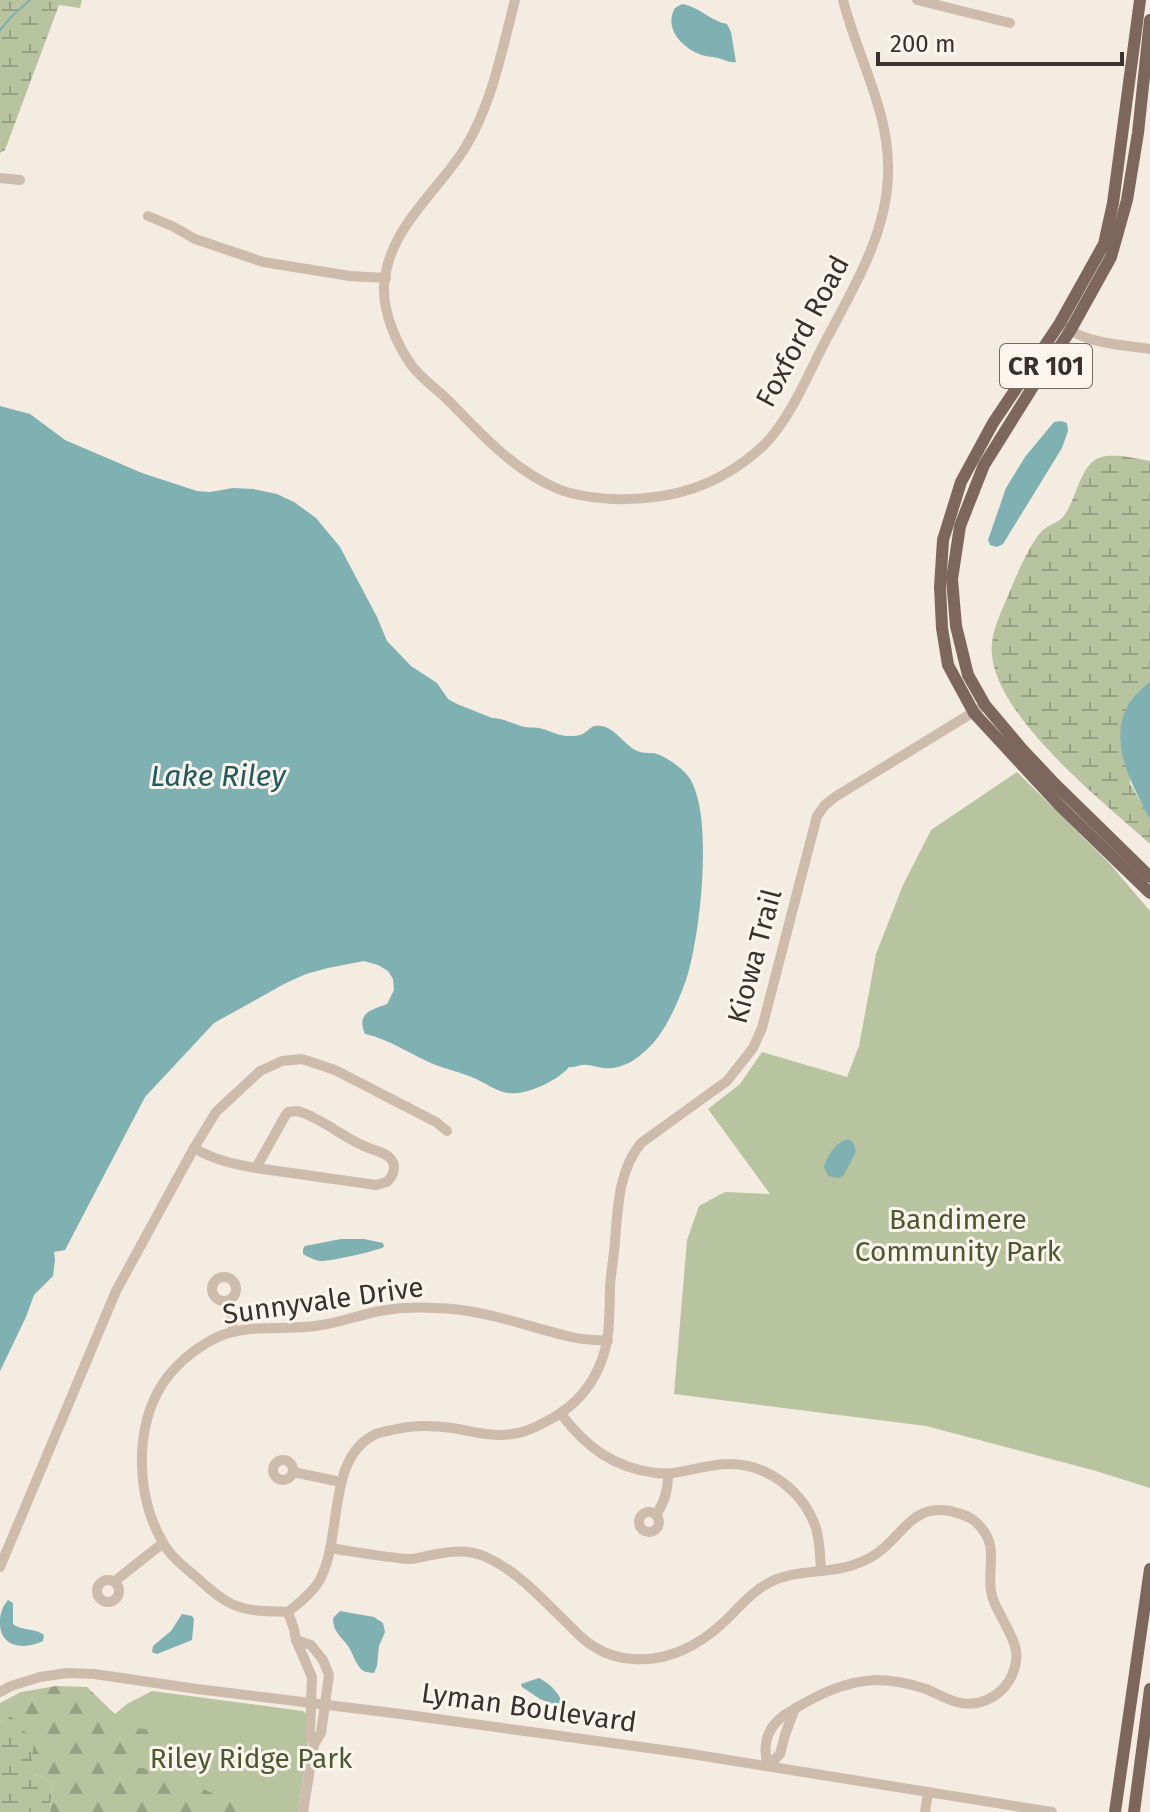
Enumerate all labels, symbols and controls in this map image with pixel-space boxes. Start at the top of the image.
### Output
scale bar [878,16,1122,66]
text: 200 m [890,30,956,58]
street label: Foxford Road [749,250,856,413]
road number: CR 101 [1000,344,1092,388]
water label: Lake Riley [150,758,287,794]
street label: Kiowa Trail [721,885,788,1027]
park label: Bandimere Community Park [855,1203,1062,1268]
street label: Sunnyvale Drive [220,1270,426,1331]
street label: Lyman Boulevard [419,1676,639,1739]
park label: Riley Ridge Park [150,1742,353,1775]

